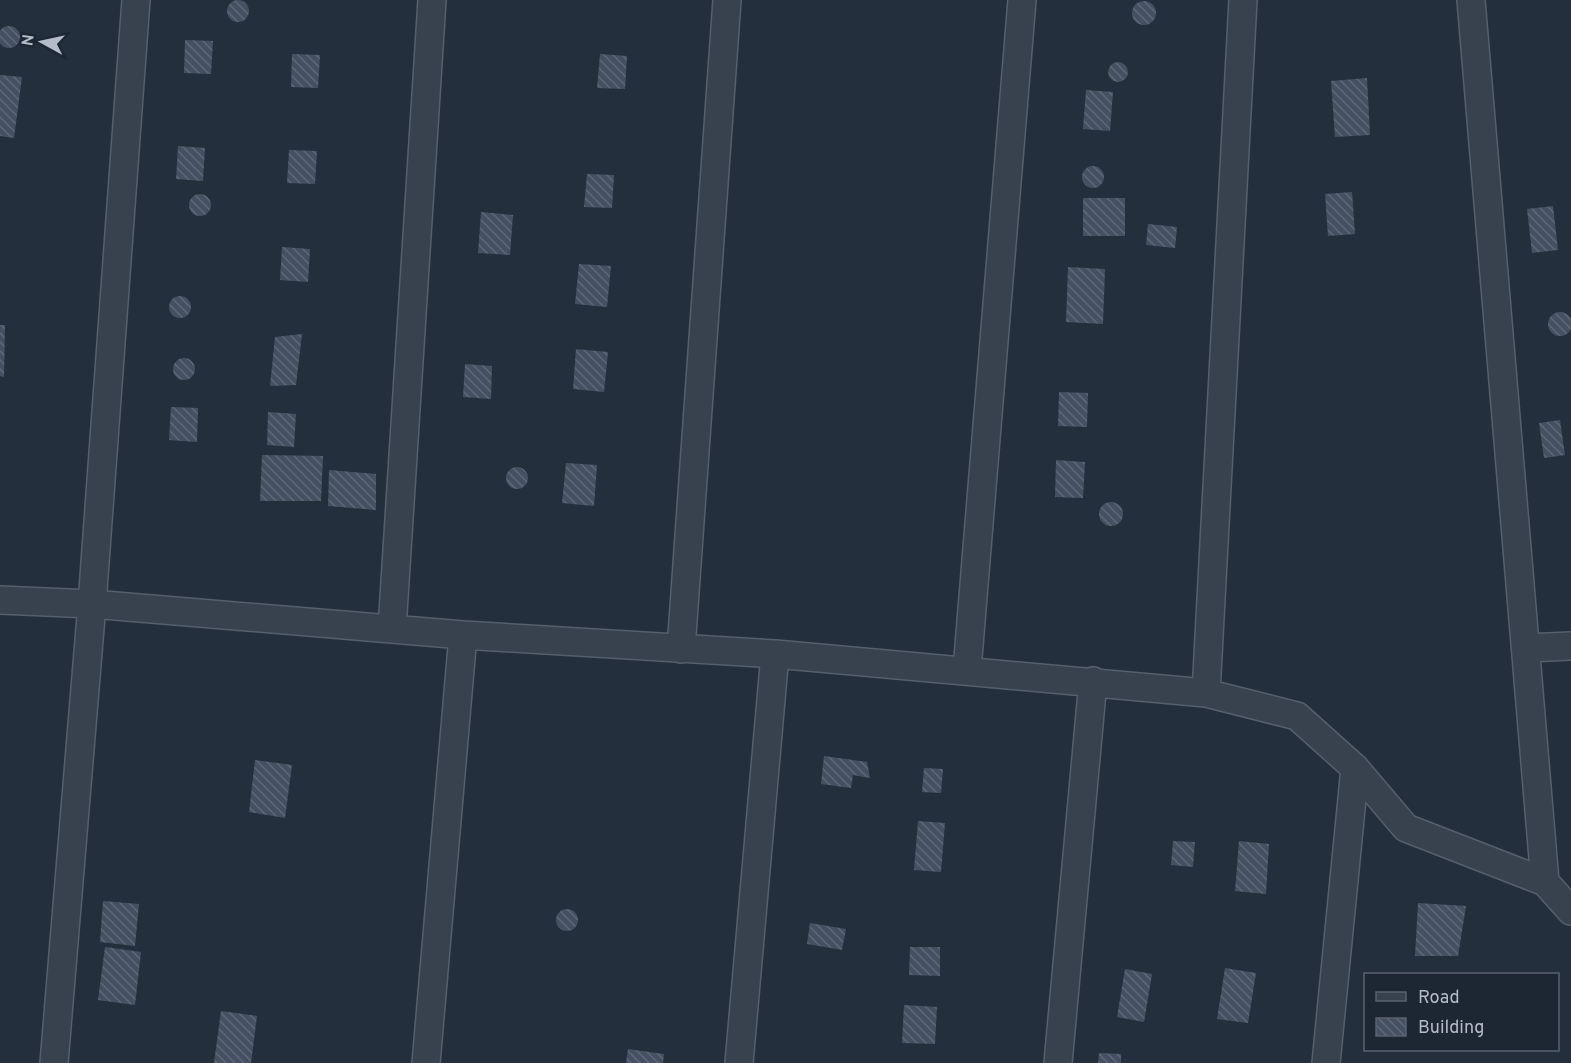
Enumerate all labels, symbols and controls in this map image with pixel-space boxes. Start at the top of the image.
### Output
north arrow [12,12,72,72]
text: N [18,33,40,47]
legend [1364,973,1559,1051]
text: Road [1418,987,1460,1010]
text: Building [1418,1017,1484,1040]

